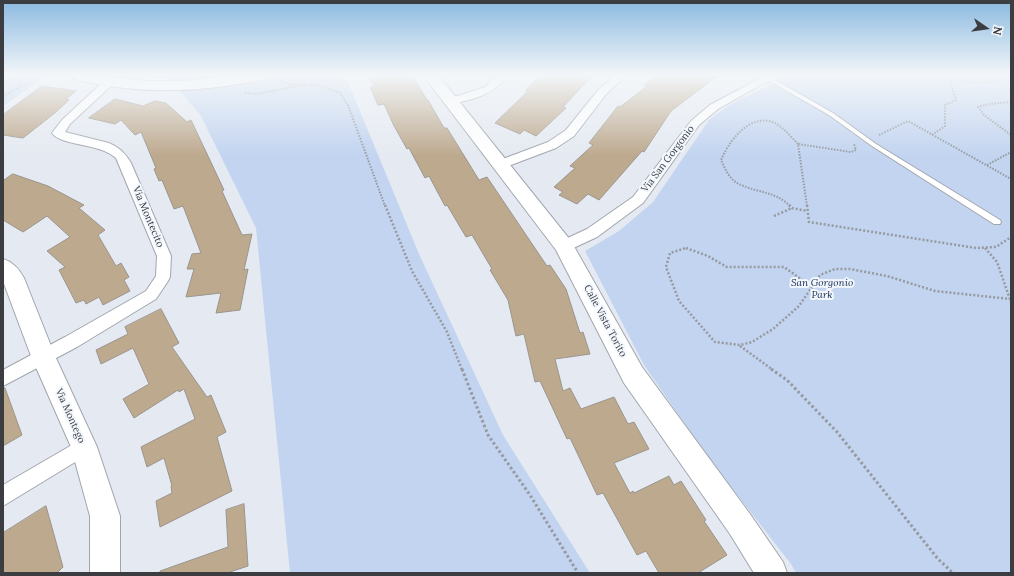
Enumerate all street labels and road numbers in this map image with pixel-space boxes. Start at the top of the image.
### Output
street label: Via San Gorgonio [639,123,697,195]
street label: Via Montecito [130,185,166,249]
street label: Calle Vista Torito [581,283,629,359]
street label: Via Montego [53,387,87,445]

